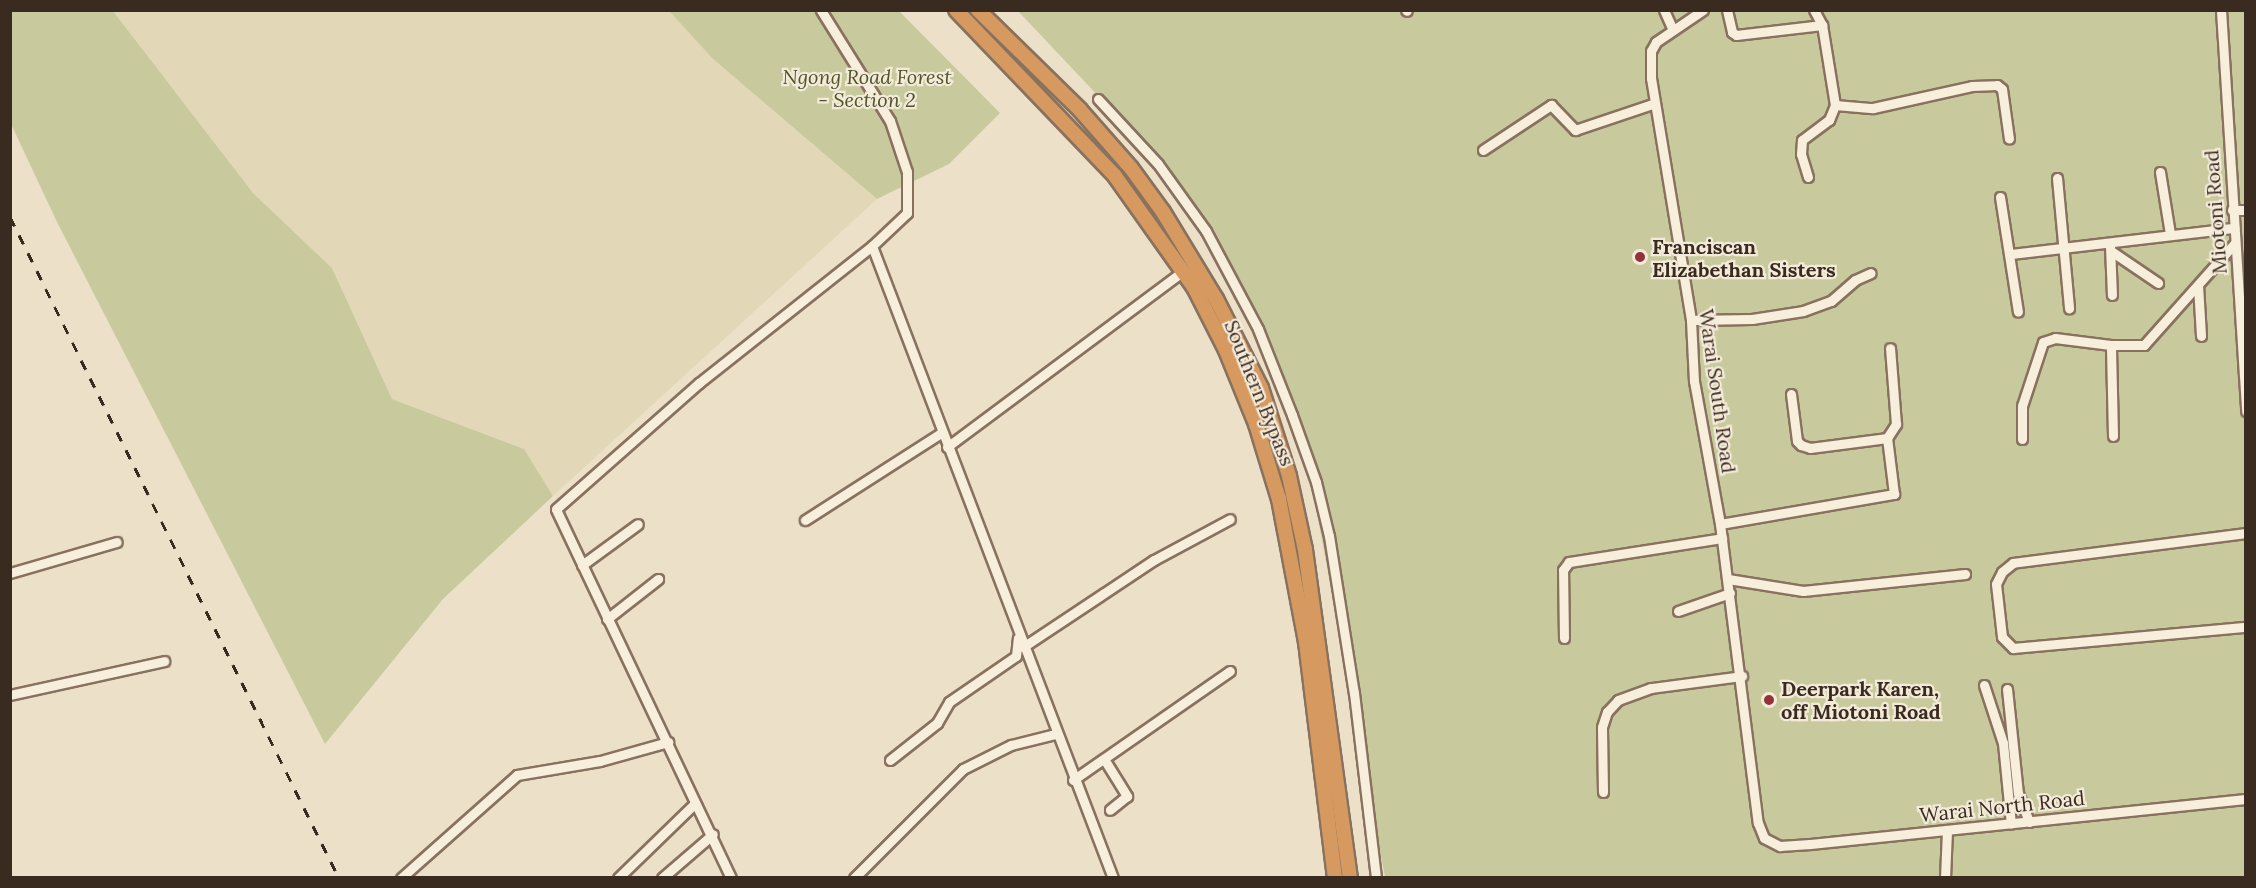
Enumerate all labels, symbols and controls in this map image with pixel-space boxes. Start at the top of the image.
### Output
park label: Ngong Road Forest - Section 2 [783,64,951,111]
street label: Miotoni Road [2199,149,2231,275]
place label: Franciscan Elizabethan Sisters [1652,234,1836,281]
marker: Franciscan Elizabethan Sisters [1633,250,1647,264]
street label: Warai South Road [1695,307,1741,475]
street label: Southern Bypass [1220,317,1300,469]
place label: Deerpark Karen, off Miotoni Road [1781,676,1941,723]
marker: Deerpark Karen, off Miotoni Road [1762,693,1776,707]
street label: Warai North Road [1918,785,2086,827]

